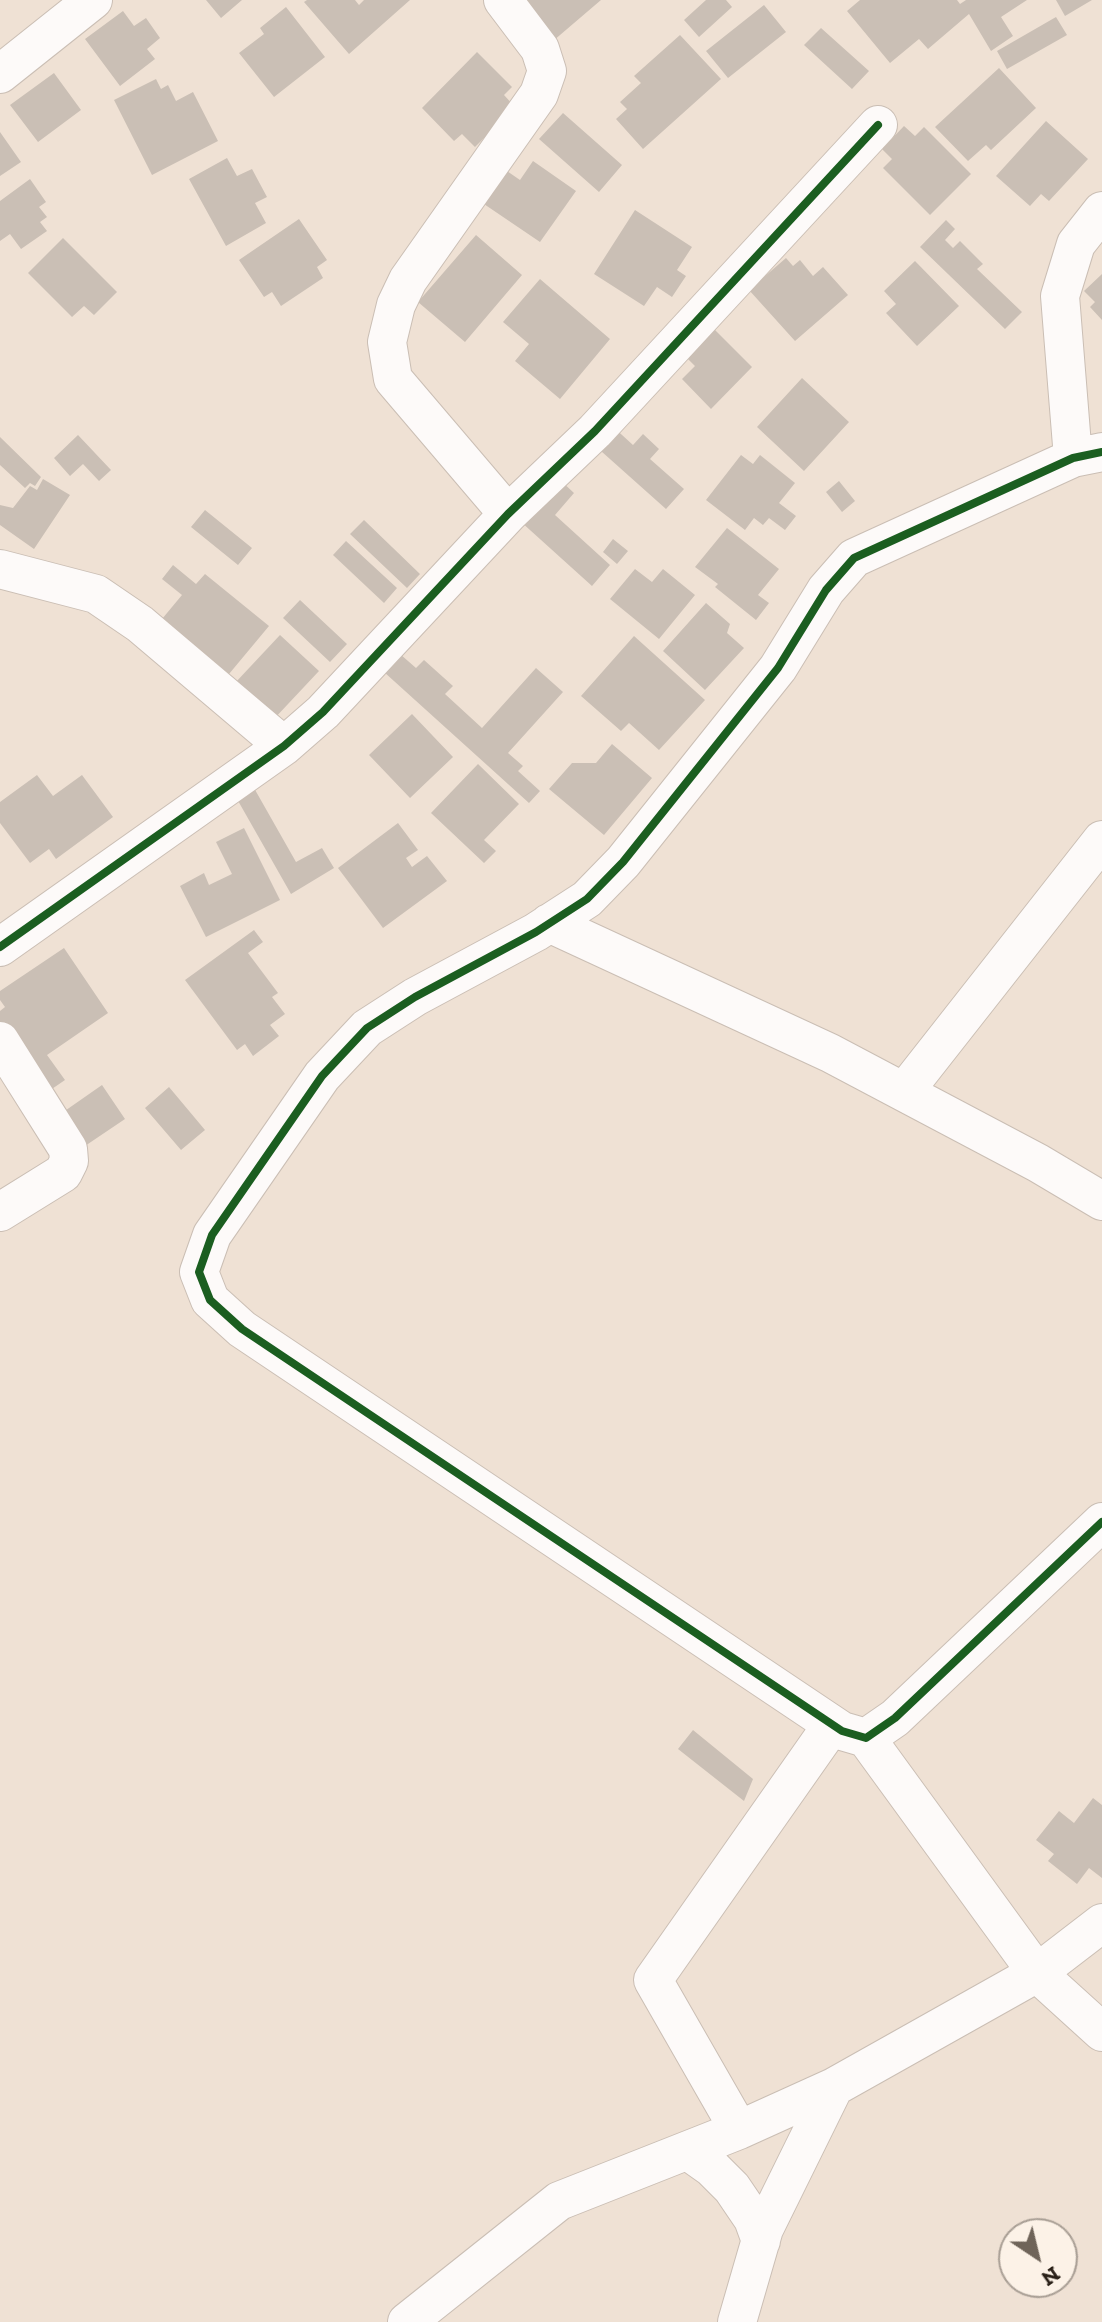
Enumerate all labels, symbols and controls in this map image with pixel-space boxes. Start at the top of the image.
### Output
north arrow [998,2218,1078,2298]
text: N [1036,2261,1066,2292]

